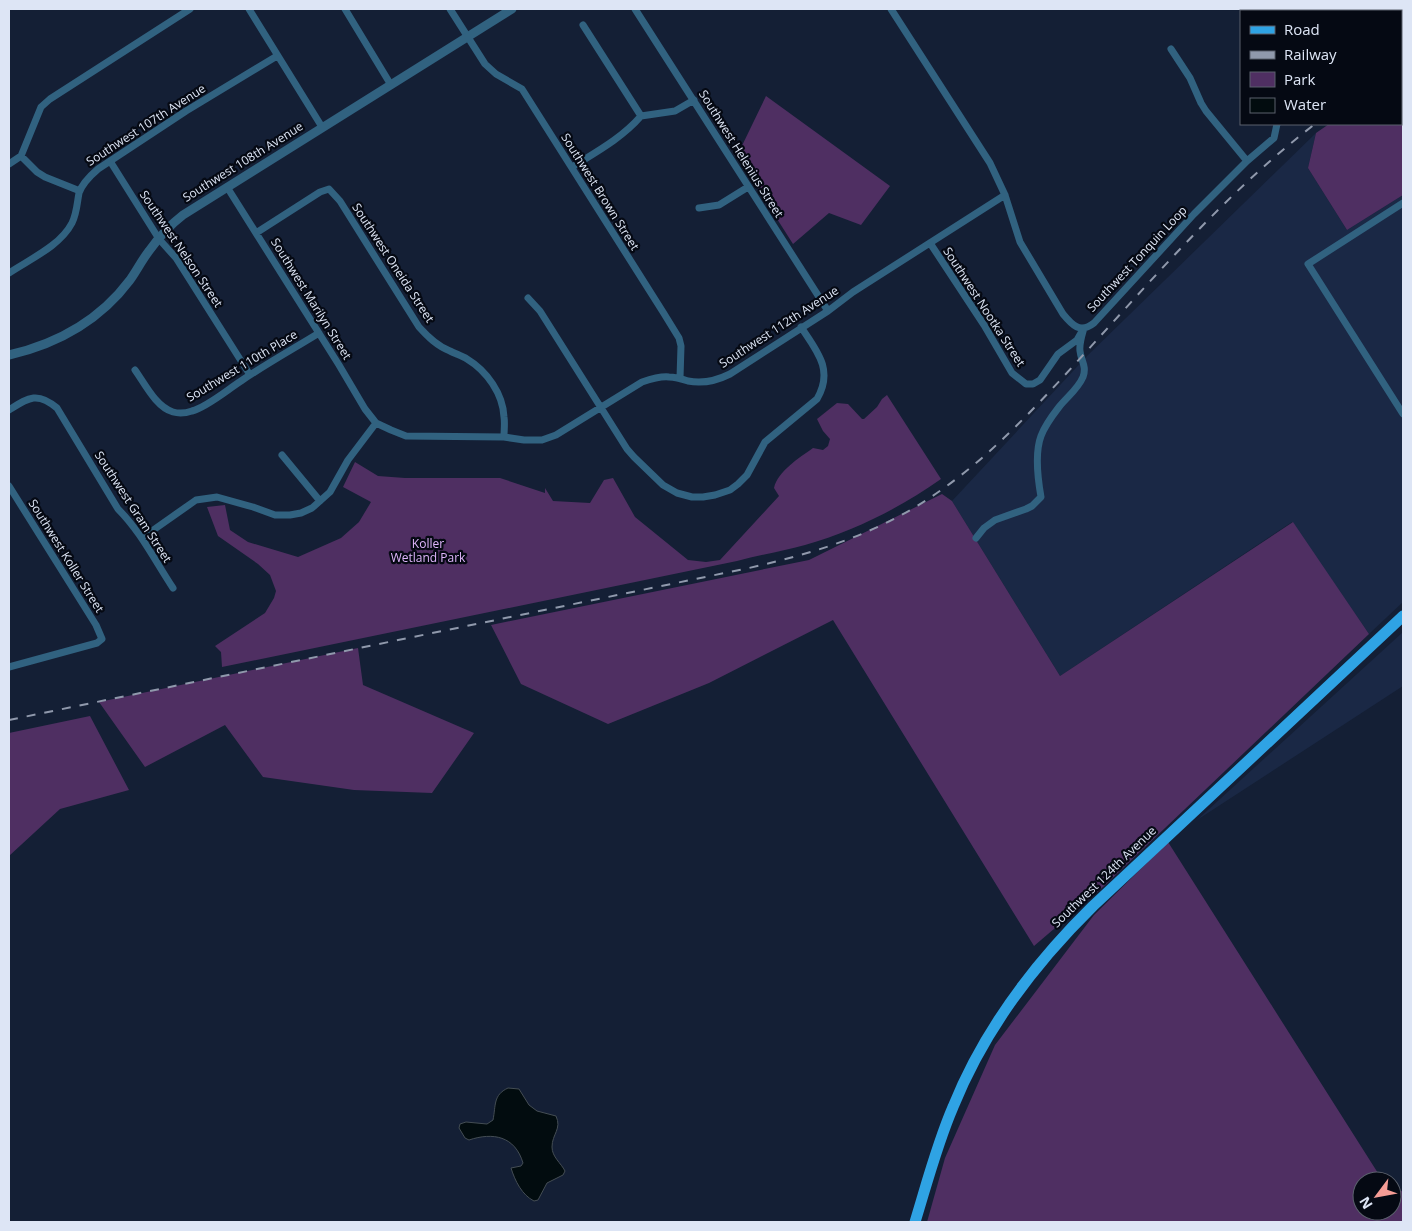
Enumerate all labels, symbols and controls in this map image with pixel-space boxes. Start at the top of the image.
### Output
legend [1240,10,1402,125]
text: Road [1284,19,1320,39]
text: Railway [1284,44,1337,64]
text: Park [1284,69,1315,89]
street label: Southwest 107th Avenue [83,79,209,170]
street label: Southwest Helenius Street [695,87,788,221]
text: Water [1284,94,1326,114]
street label: Southwest 108th Avenue [179,117,306,206]
street label: Southwest Brown Street [557,130,643,254]
street label: Southwest Nelson Street [136,187,227,311]
street label: Southwest Oneida Street [348,200,438,326]
street label: Southwest Tonquin Loop [1083,202,1190,315]
street label: Southwest Marilyn Street [267,235,356,363]
street label: Southwest Nootka Street [939,244,1029,370]
street label: Southwest 112th Avenue [716,281,842,372]
street label: Southwest 110th Place [183,326,301,405]
street label: Southwest Gram Street [91,448,176,566]
street label: Southwest Koller Street [25,496,108,616]
park label: Koller Wetland Park [391,535,466,566]
street label: Southwest 124th Avenue [1048,822,1160,931]
north arrow [1352,1171,1402,1221]
text: N [1354,1193,1377,1213]

